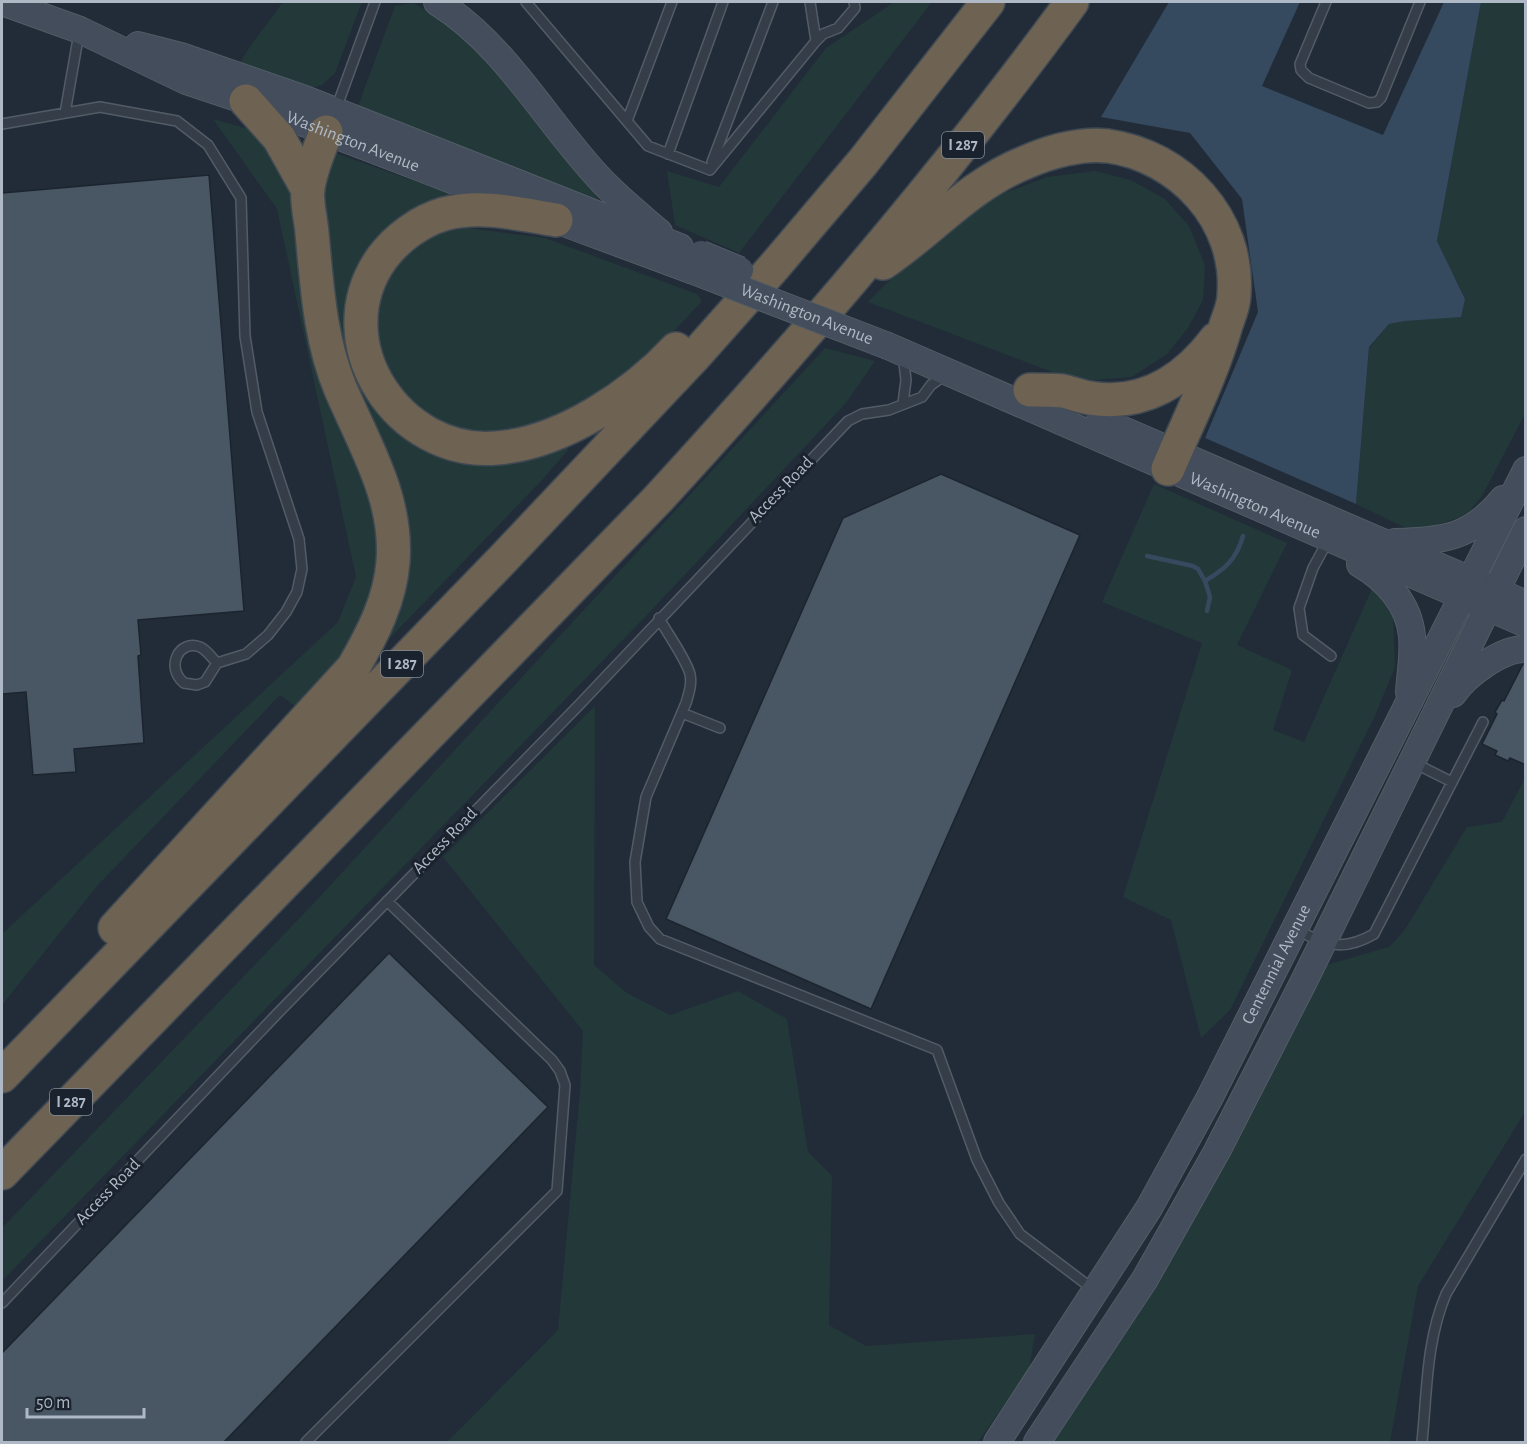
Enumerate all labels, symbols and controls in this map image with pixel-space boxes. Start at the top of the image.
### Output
street label: Washington Avenue [284,108,422,176]
road number: I 287 [942,132,984,158]
street label: Washington Avenue [738,281,876,348]
street label: Access Road [745,453,817,527]
street label: Washington Avenue [1187,469,1323,542]
road number: I 287 [381,651,423,677]
street label: Access Road [409,804,481,878]
street label: Centennial Avenue [1239,902,1314,1027]
road number: I 287 [50,1089,92,1115]
street label: Access Road [72,1155,144,1229]
scale bar [27,1381,144,1419]
text: 50 m [36,1394,70,1412]

